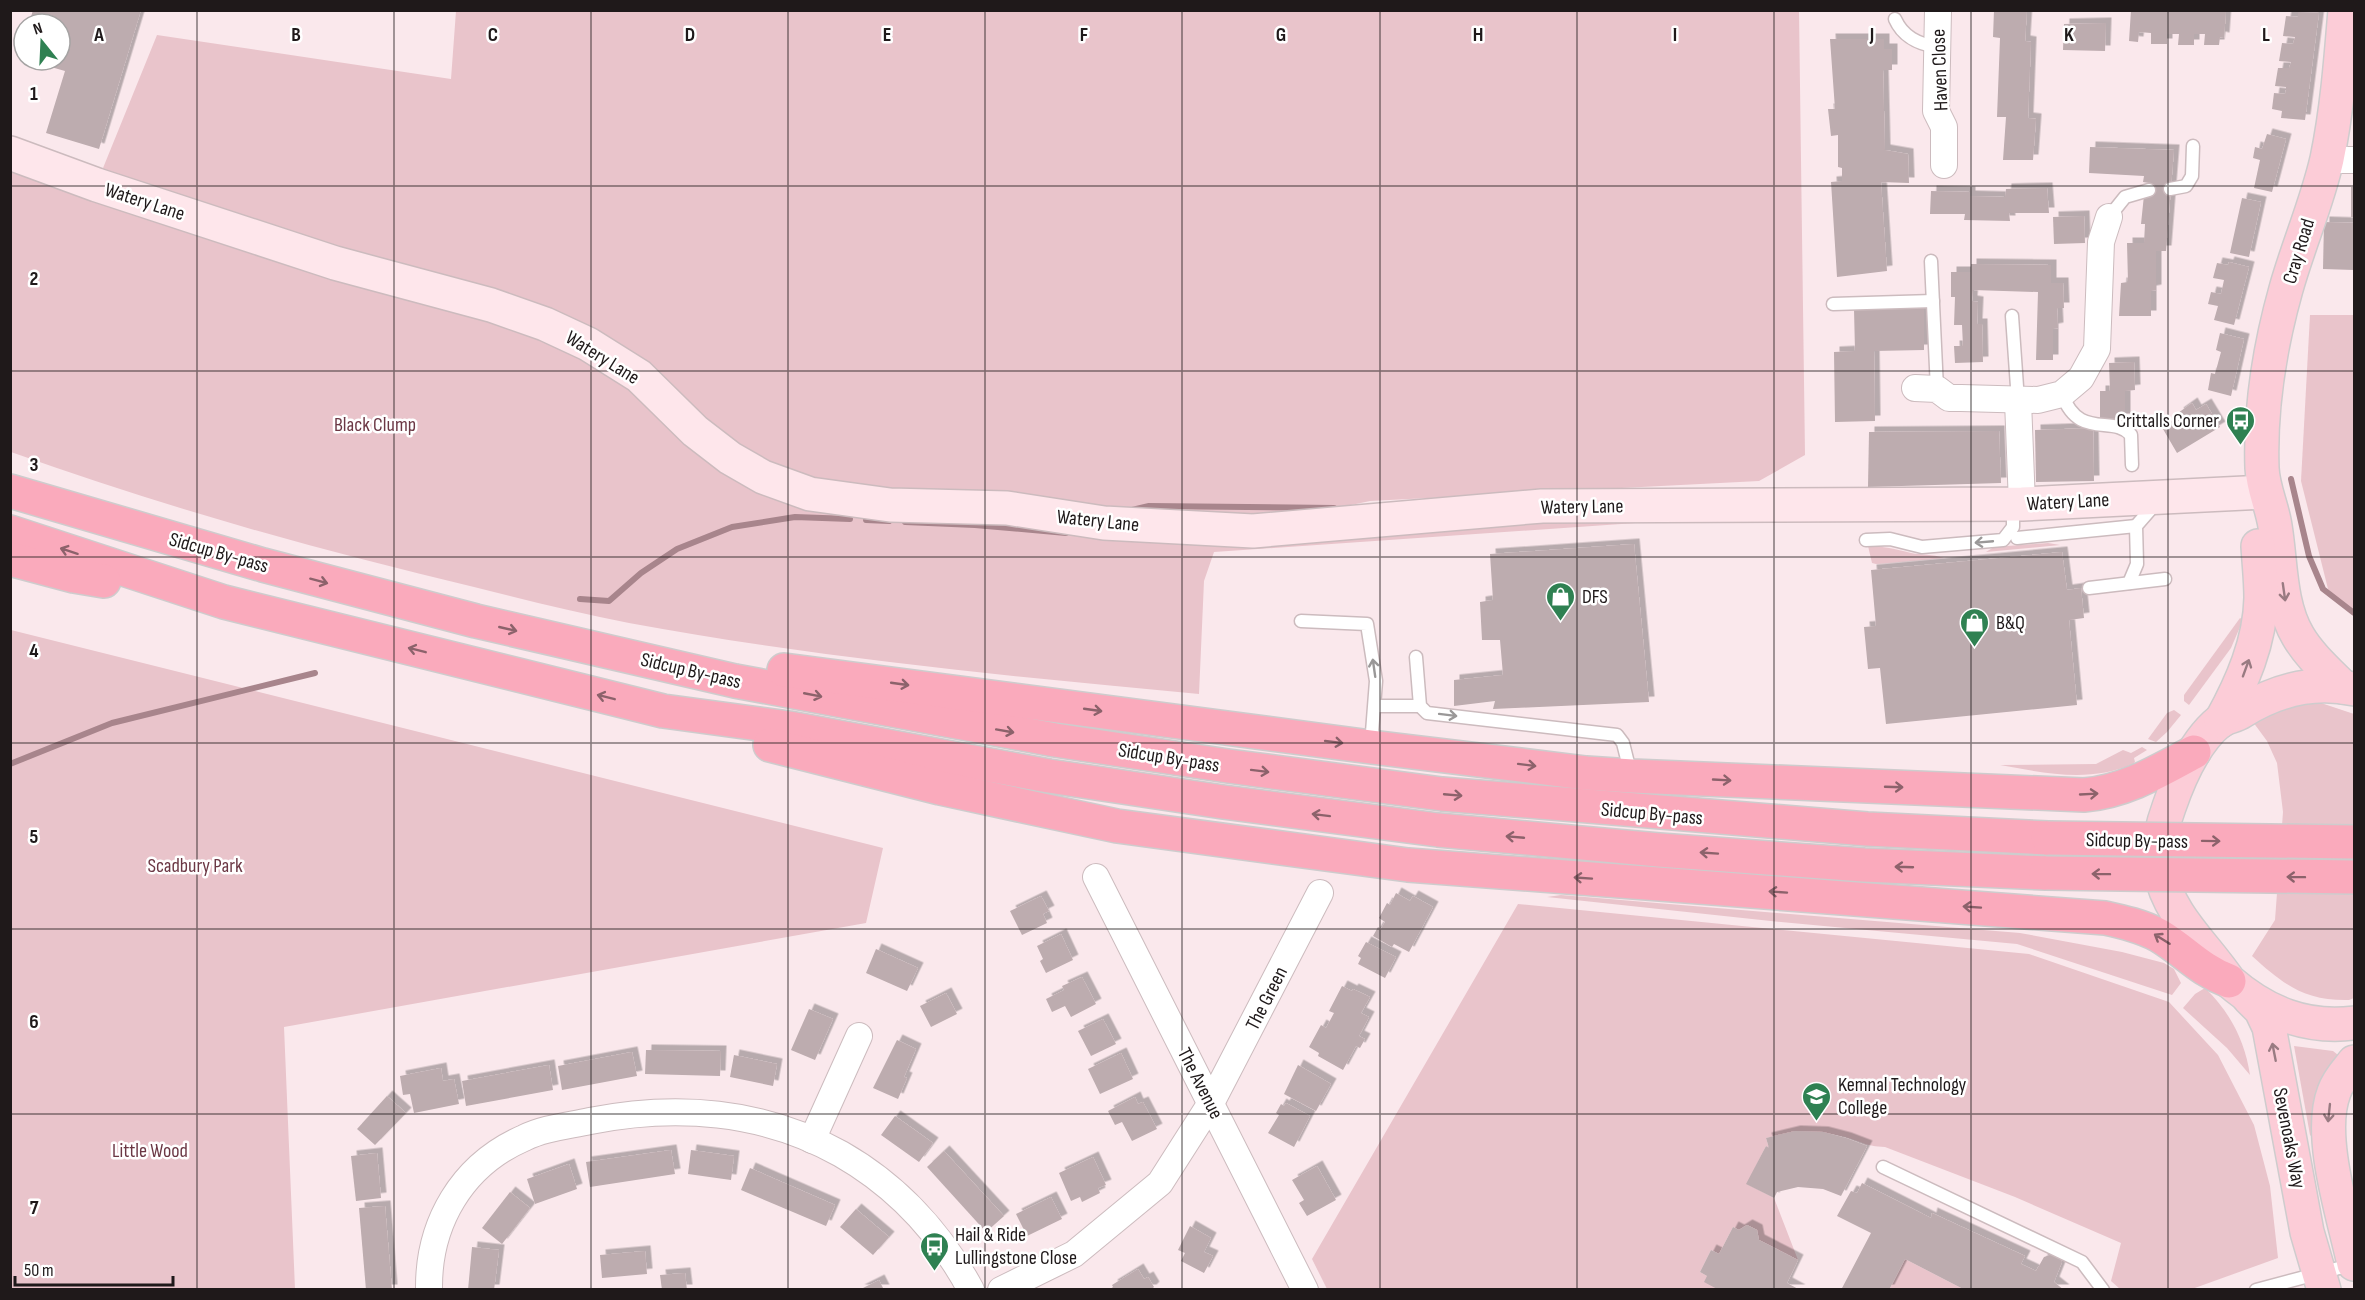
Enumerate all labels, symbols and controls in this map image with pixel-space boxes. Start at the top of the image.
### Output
north arrow [12,12,72,72]
text: N [31,19,45,40]
text: A [93,23,104,47]
text: B [291,23,301,47]
text: C [488,23,498,47]
text: D [685,23,695,47]
text: E [883,23,891,47]
text: F [1080,23,1088,47]
text: G [1276,23,1286,47]
text: H [1473,23,1483,47]
text: I [1673,23,1677,47]
text: J [1869,23,1874,47]
text: K [2064,23,2074,47]
text: L [2262,23,2270,47]
street label: Haven Close [1927,29,1953,111]
text: 1 [30,82,38,106]
street label: Watery Lane [102,178,188,226]
street label: Cray Road [2278,216,2320,287]
text: 2 [30,267,38,291]
street label: Watery Lane [561,326,644,390]
bus stop icon: Crittalls Corner [2224,404,2256,446]
place label: Crittalls Corner [2116,409,2219,433]
park label: Black Clump [334,413,416,437]
text: 3 [30,453,39,477]
street label: Watery Lane [2026,488,2110,516]
street label: Watery Lane [1540,494,1624,520]
street label: Watery Lane [1056,505,1140,537]
street label: Sidcup By-pass [166,527,271,579]
one-way arrow [1974,536,1994,547]
one-way arrow [60,545,79,556]
one-way arrow [310,575,329,587]
shop icon: DFS [1545,580,1577,622]
one-way arrow [2279,581,2290,601]
place label: DFS [1582,585,1608,609]
shop icon: B&Q [1959,606,1991,648]
place label: B&Q [1996,611,2025,635]
one-way arrow [499,623,518,635]
text: 4 [29,639,39,663]
one-way arrow [408,643,427,655]
street label: Sidcup By-pass [638,648,743,694]
one-way arrow [1368,658,1379,678]
one-way arrow [2241,659,2252,678]
one-way arrow [889,679,909,690]
one-way arrow [803,690,822,701]
one-way arrow [597,691,616,702]
one-way arrow [1083,704,1102,715]
one-way arrow [1437,710,1457,721]
one-way arrow [994,726,1014,737]
one-way arrow [1323,736,1343,747]
street label: Sidcup By-pass [1117,738,1221,778]
one-way arrow [1517,760,1537,771]
one-way arrow [1249,765,1269,776]
one-way arrow [1711,774,1731,785]
one-way arrow [1884,782,1904,793]
one-way arrow [2079,789,2099,800]
one-way arrow [1442,790,1462,801]
street label: Sidcup By-pass [1600,798,1704,830]
one-way arrow [1312,809,1332,820]
text: 5 [30,825,39,849]
street label: Sidcup By-pass [2086,828,2188,854]
one-way arrow [1506,831,1526,842]
one-way arrow [2201,835,2221,847]
one-way arrow [1700,848,1720,859]
park label: Scadbury Park [147,854,243,878]
one-way arrow [1894,861,1914,872]
one-way arrow [2092,868,2112,879]
one-way arrow [1574,872,1594,883]
one-way arrow [2287,872,2307,883]
one-way arrow [1768,887,1788,898]
one-way arrow [1963,901,1982,912]
one-way arrow [2154,932,2171,944]
street label: The Green [1241,963,1293,1034]
text: 6 [29,1010,39,1034]
one-way arrow [2268,1042,2279,1062]
street label: The Avenue [1172,1044,1228,1123]
place label: Kemnal Technology College [1838,1073,1967,1120]
school or university icon: Kemnal Technology College [1801,1080,1833,1122]
street label: Sevenoaks Way [2267,1086,2311,1191]
one-way arrow [2323,1102,2334,1122]
park label: Little Wood [112,1139,188,1163]
text: 7 [30,1196,39,1220]
place label: Hail & Ride Lullingstone Close [955,1223,1077,1270]
bus stop icon: Hail & Ride Lullingstone Close [918,1230,950,1272]
scale bar [15,1249,172,1287]
text: 50 m [24,1260,54,1281]

